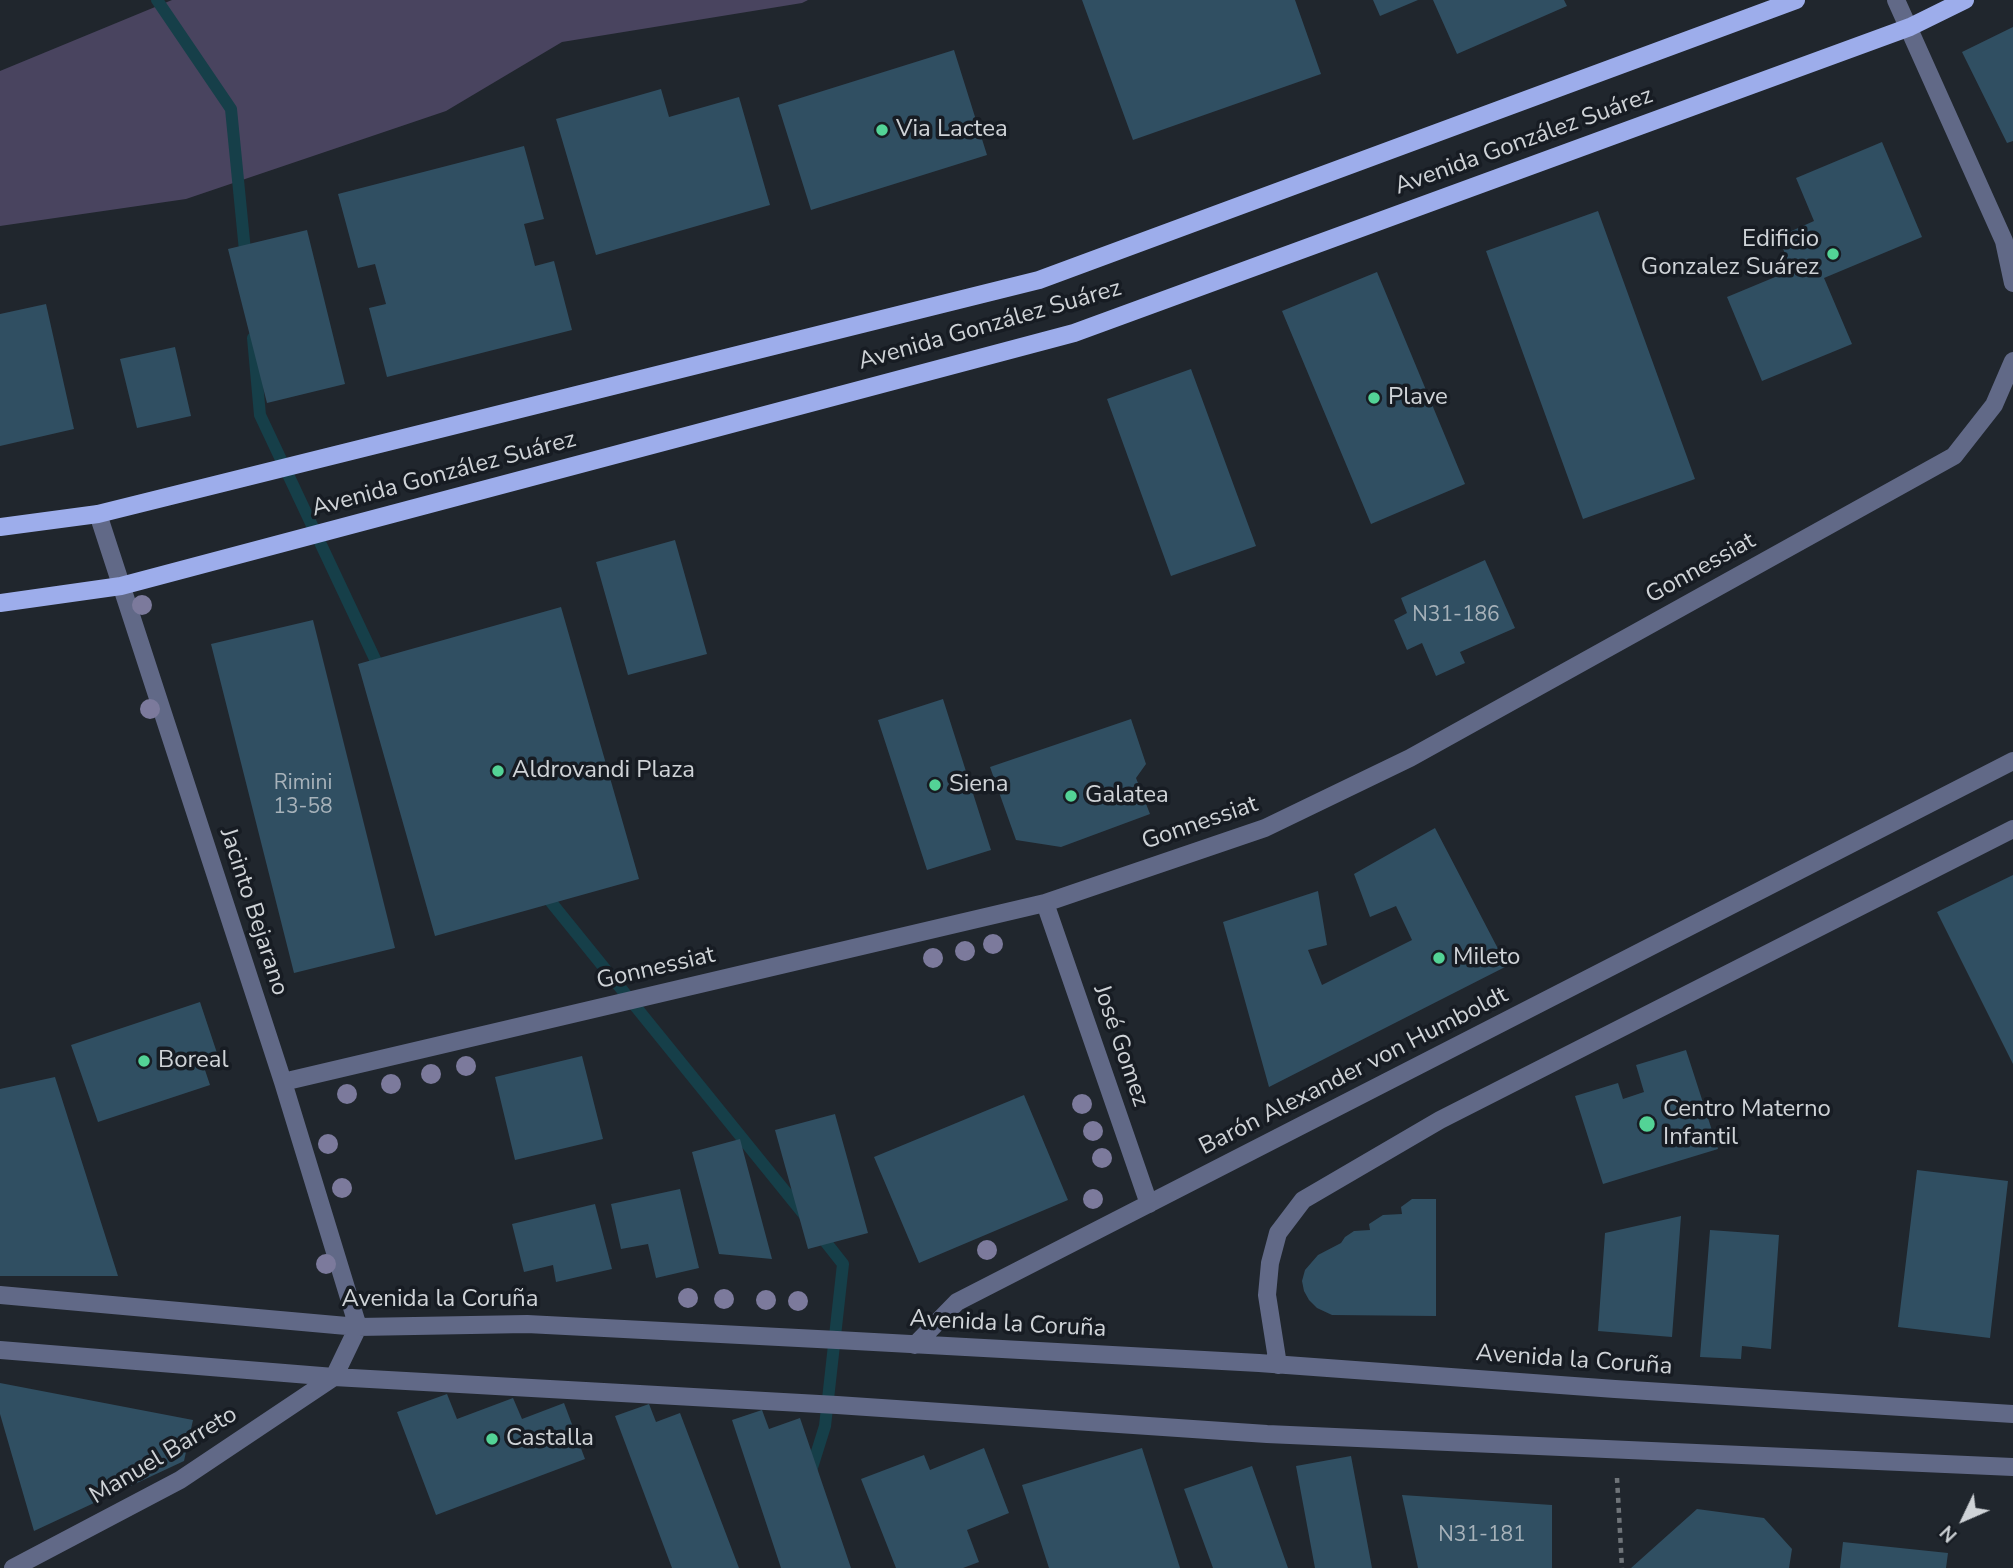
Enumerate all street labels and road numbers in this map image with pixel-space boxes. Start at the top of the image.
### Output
street label: Avenida González Suárez [1391,82,1657,202]
street label: Avenida González Suárez [855,275,1125,377]
street label: Avenida González Suárez [309,426,579,524]
street label: Gonnessiat [1641,527,1761,611]
street label: Gonnessiat [1138,791,1262,857]
street label: Jacinto Bejarano [212,825,294,999]
street label: Gonnessiat [594,941,718,997]
street label: José Gomez [1086,981,1154,1111]
street label: Barón Alexander von Humboldt [1195,981,1513,1163]
street label: Avenida la Coruña [342,1286,538,1314]
street label: Avenida la Coruña [909,1305,1107,1345]
street label: Avenida la Coruña [1475,1340,1673,1382]
street label: Manuel Barreto [85,1401,243,1511]

